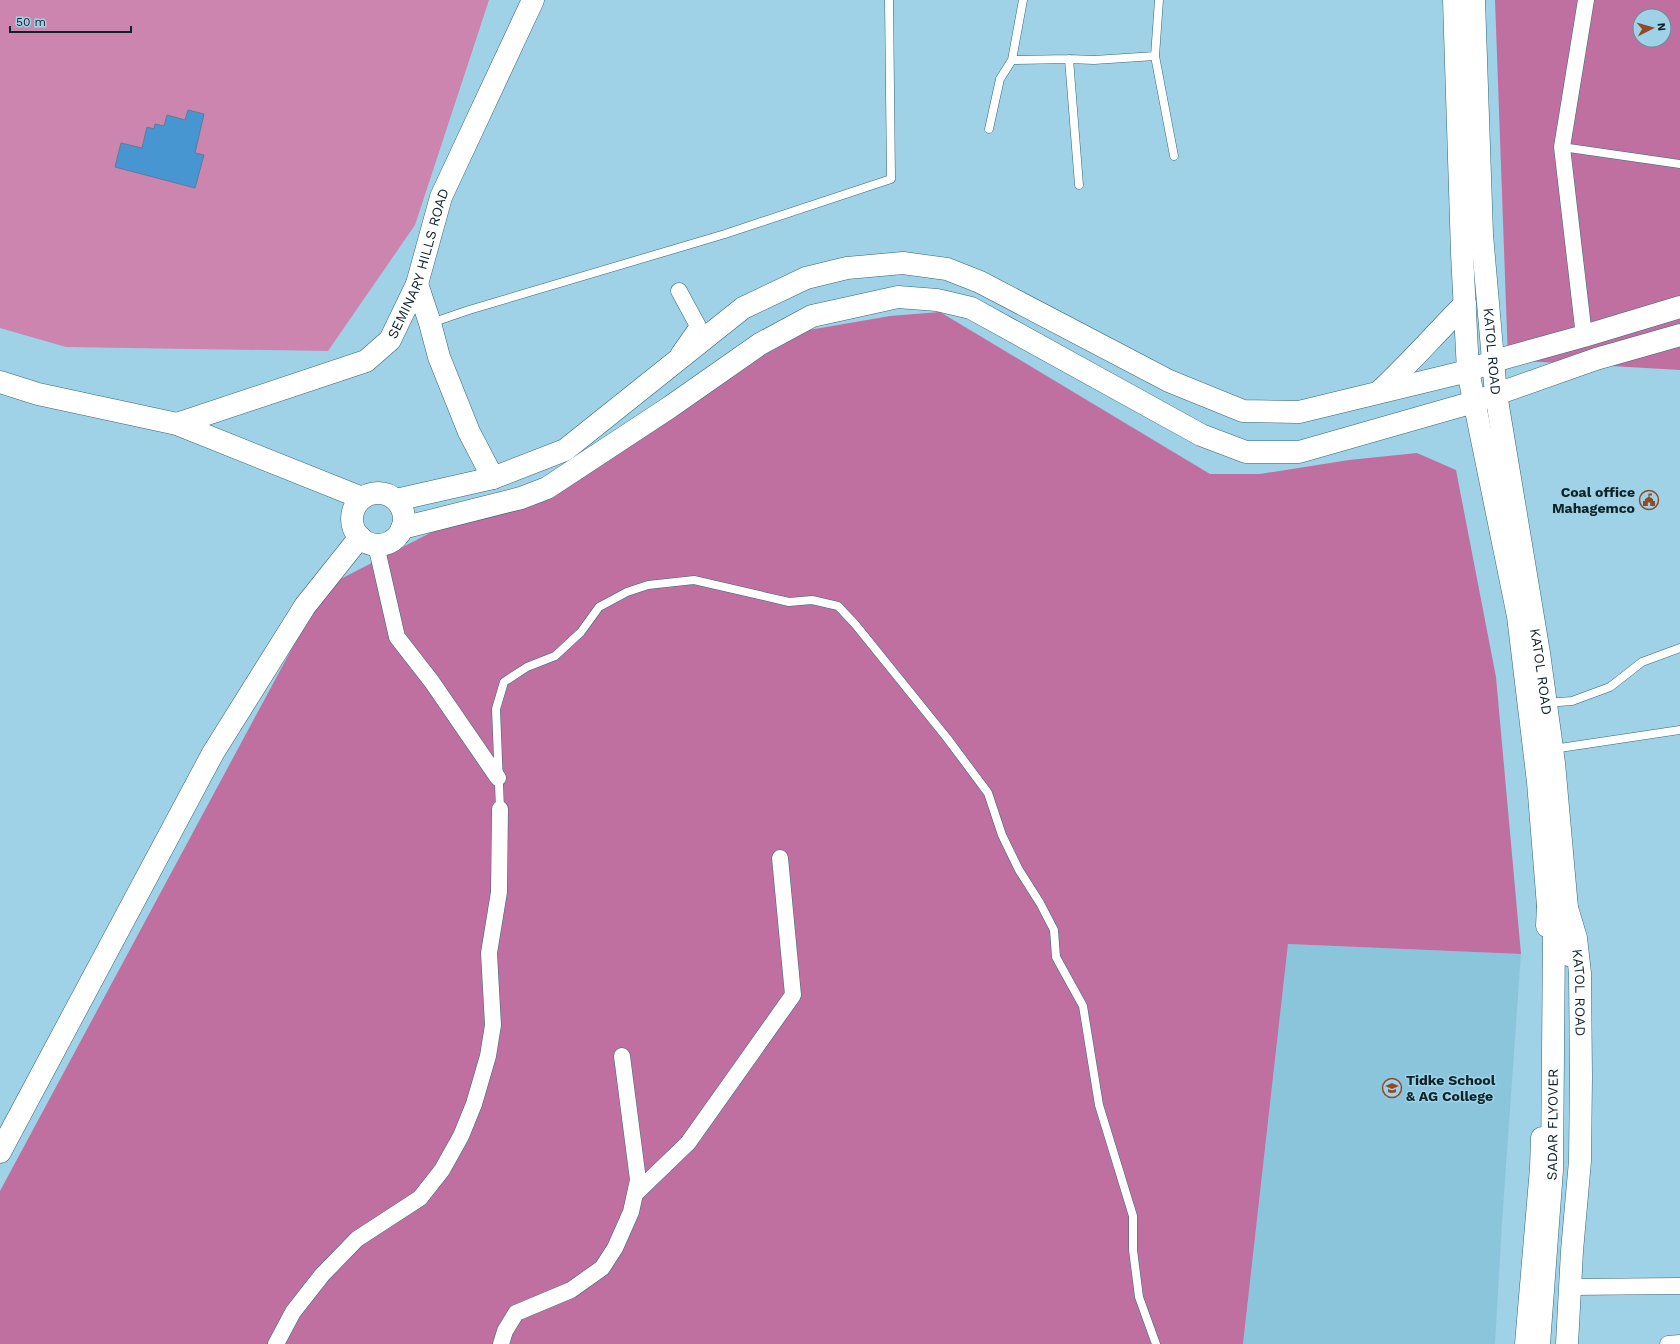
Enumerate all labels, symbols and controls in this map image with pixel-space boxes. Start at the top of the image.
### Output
scale bar [10,8,131,34]
north arrow [1632,8,1672,48]
text: 50 m [16,15,46,29]
text: N [1655,22,1668,32]
street label: SEMINARY HILLS ROAD [384,186,452,341]
street label: KATOL ROAD [1480,307,1504,396]
place label: Coal office Mahagemco [1552,484,1635,516]
public building icon: Coal office Mahagemco [1638,489,1660,511]
street label: KATOL ROAD [1527,627,1555,716]
street label: KATOL ROAD [1569,948,1589,1036]
street label: SADAR FLYOVER [1543,1068,1561,1181]
place label: Tidke School & AG College [1406,1072,1496,1104]
school or university icon: Tidke School & AG College [1381,1077,1403,1099]

